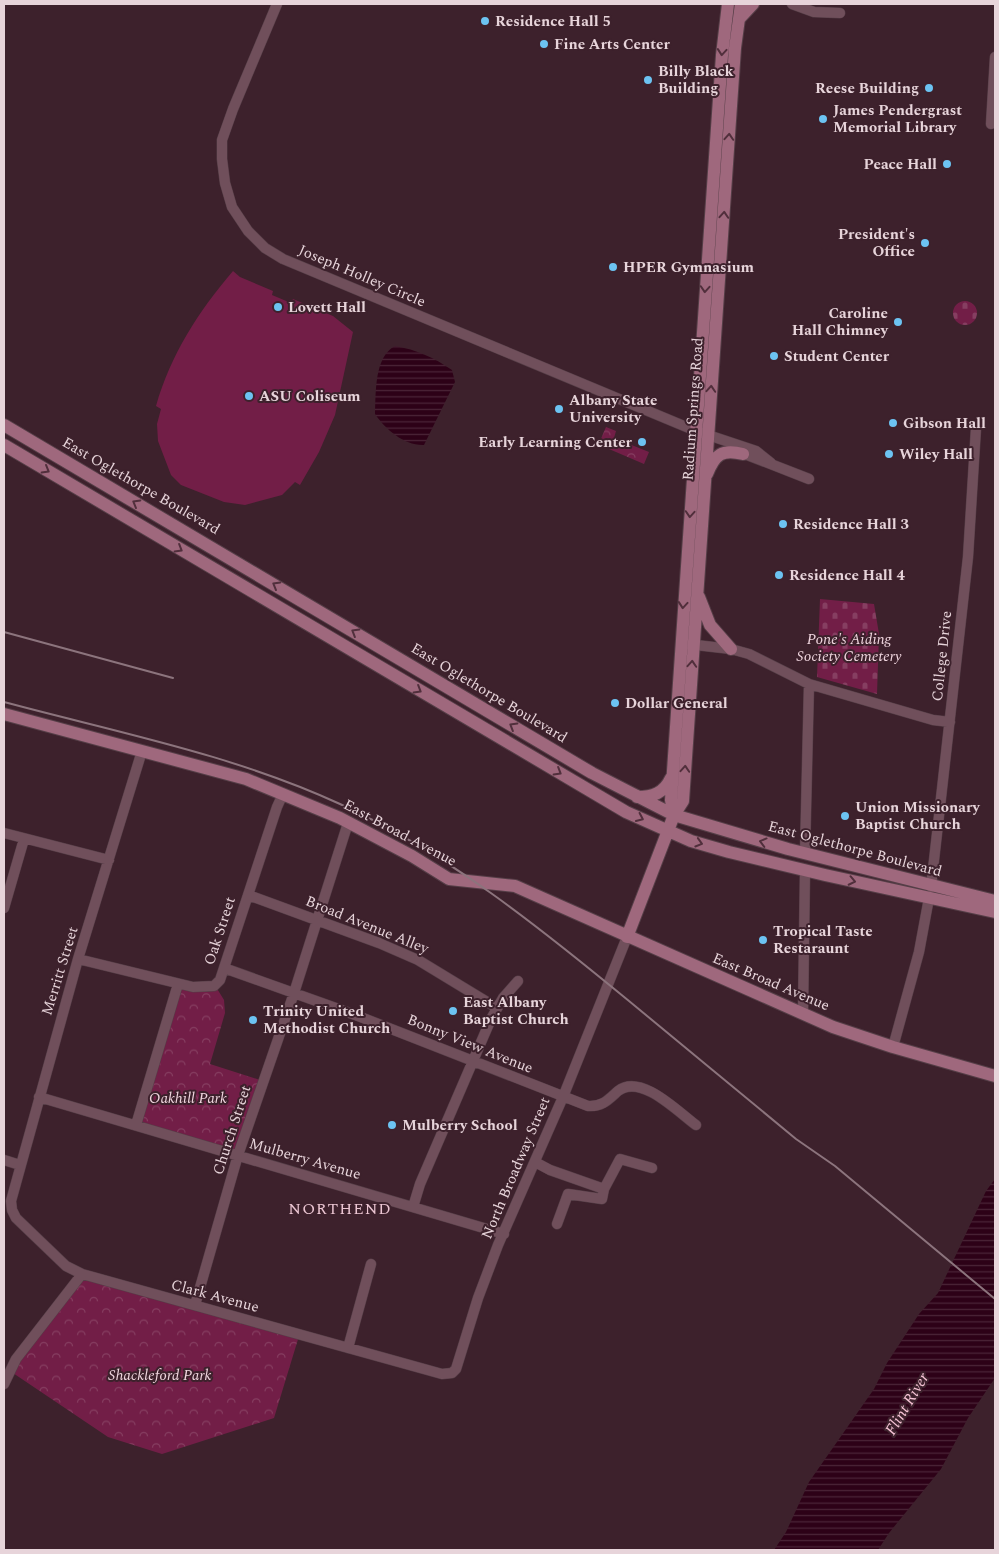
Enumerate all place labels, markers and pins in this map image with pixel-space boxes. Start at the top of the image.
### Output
place label: Residence Hall 5 [495,10,611,33]
marker: Residence Hall 5 [479,15,491,27]
place label: Fine Arts Center [554,33,670,56]
marker: Fine Arts Center [538,38,550,50]
place label: Billy Black Building [658,60,734,100]
marker: Billy Black Building [642,74,654,86]
place label: Reese Building [815,77,919,100]
marker: Reese Building [923,82,935,94]
place label: James Pendergrast Memorial Library [833,99,962,139]
marker: James Pendergrast Memorial Library [817,113,829,125]
place label: Peace Hall [863,153,937,176]
marker: Peace Hall [941,158,953,170]
place label: President's Office [838,223,915,263]
marker: President's Office [919,237,931,249]
place label: HPER Gymnasium [623,256,754,279]
marker: HPER Gymnasium [607,261,619,273]
place label: Lovett Hall [288,296,366,319]
marker: Lovett Hall [272,301,284,313]
place label: Caroline Hall Chimney [792,302,889,342]
marker: Caroline Hall Chimney [892,316,904,328]
place label: Student Center [784,345,890,368]
marker: Student Center [768,350,780,362]
place label: ASU Coliseum [259,385,361,408]
place label: Albany State University [569,389,657,429]
marker: ASU Coliseum [243,390,255,402]
marker: Albany State University [553,403,565,415]
place label: Gibson Hall [903,412,986,435]
marker: Gibson Hall [887,417,899,429]
place label: Early Learning Center [478,431,633,454]
marker: Early Learning Center [636,436,648,448]
place label: Wiley Hall [899,443,973,466]
marker: Wiley Hall [883,448,895,460]
place label: Residence Hall 3 [793,513,909,536]
marker: Residence Hall 3 [777,518,789,530]
place label: Residence Hall 4 [789,564,905,587]
marker: Residence Hall 4 [773,569,785,581]
place label: Dollar General [625,692,728,715]
marker: Dollar General [609,697,621,709]
place label: Union Missionary Baptist Church [855,796,981,836]
marker: Union Missionary Baptist Church [839,810,851,822]
place label: Tropical Taste Restaraunt [773,920,873,960]
marker: Tropical Taste Restaraunt [757,934,769,946]
place label: East Albany Baptist Church [463,991,569,1031]
place label: Trinity United Methodist Church [263,1000,390,1040]
marker: East Albany Baptist Church [447,1005,459,1017]
marker: Trinity United Methodist Church [247,1014,259,1026]
place label: Mulberry School [402,1114,518,1137]
marker: Mulberry School [386,1119,398,1131]

